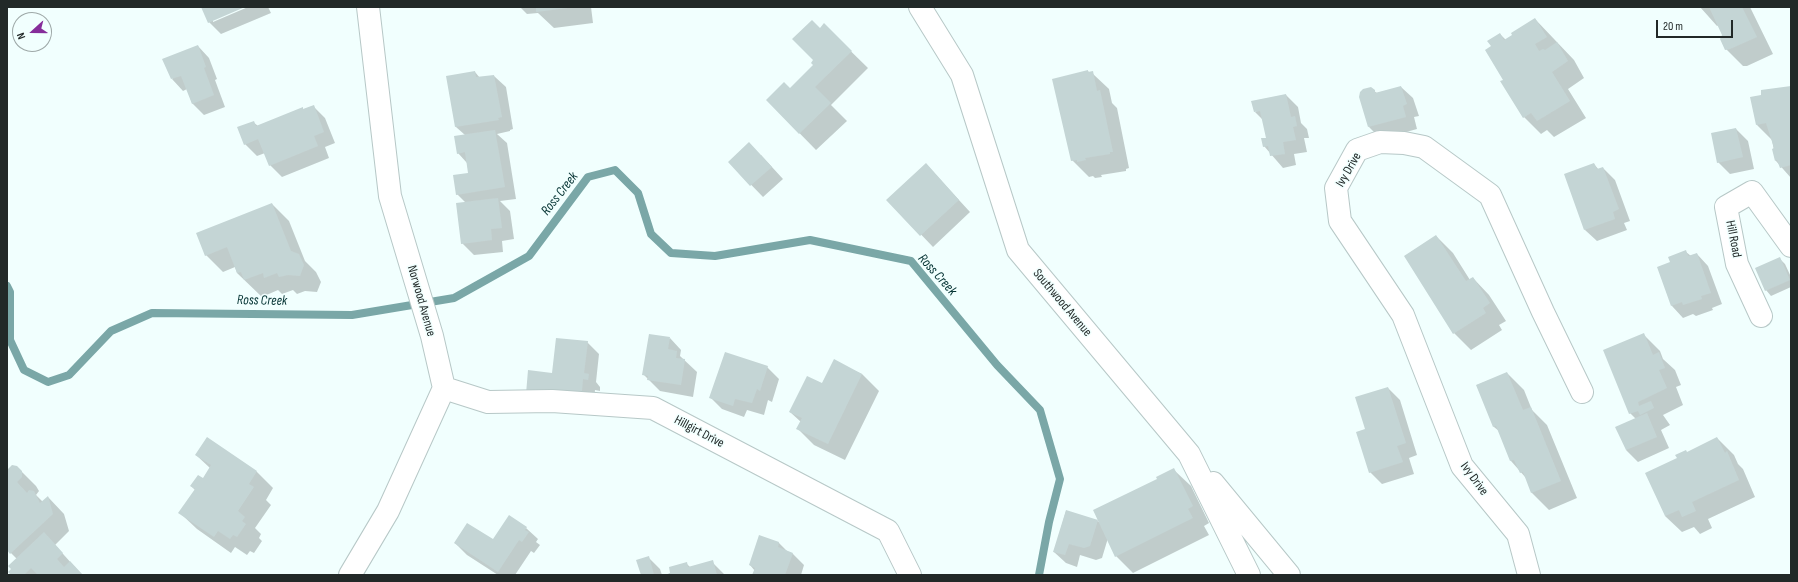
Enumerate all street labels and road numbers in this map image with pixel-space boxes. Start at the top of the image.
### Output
street label: Ivy Drive [1333,150,1365,190]
street label: Hill Road [1722,219,1744,259]
street label: Norwood Avenue [403,264,439,338]
street label: Southwood Avenue [1029,266,1095,340]
street label: Hillgirt Drive [671,412,727,452]
street label: Ivy Drive [1457,459,1491,499]

